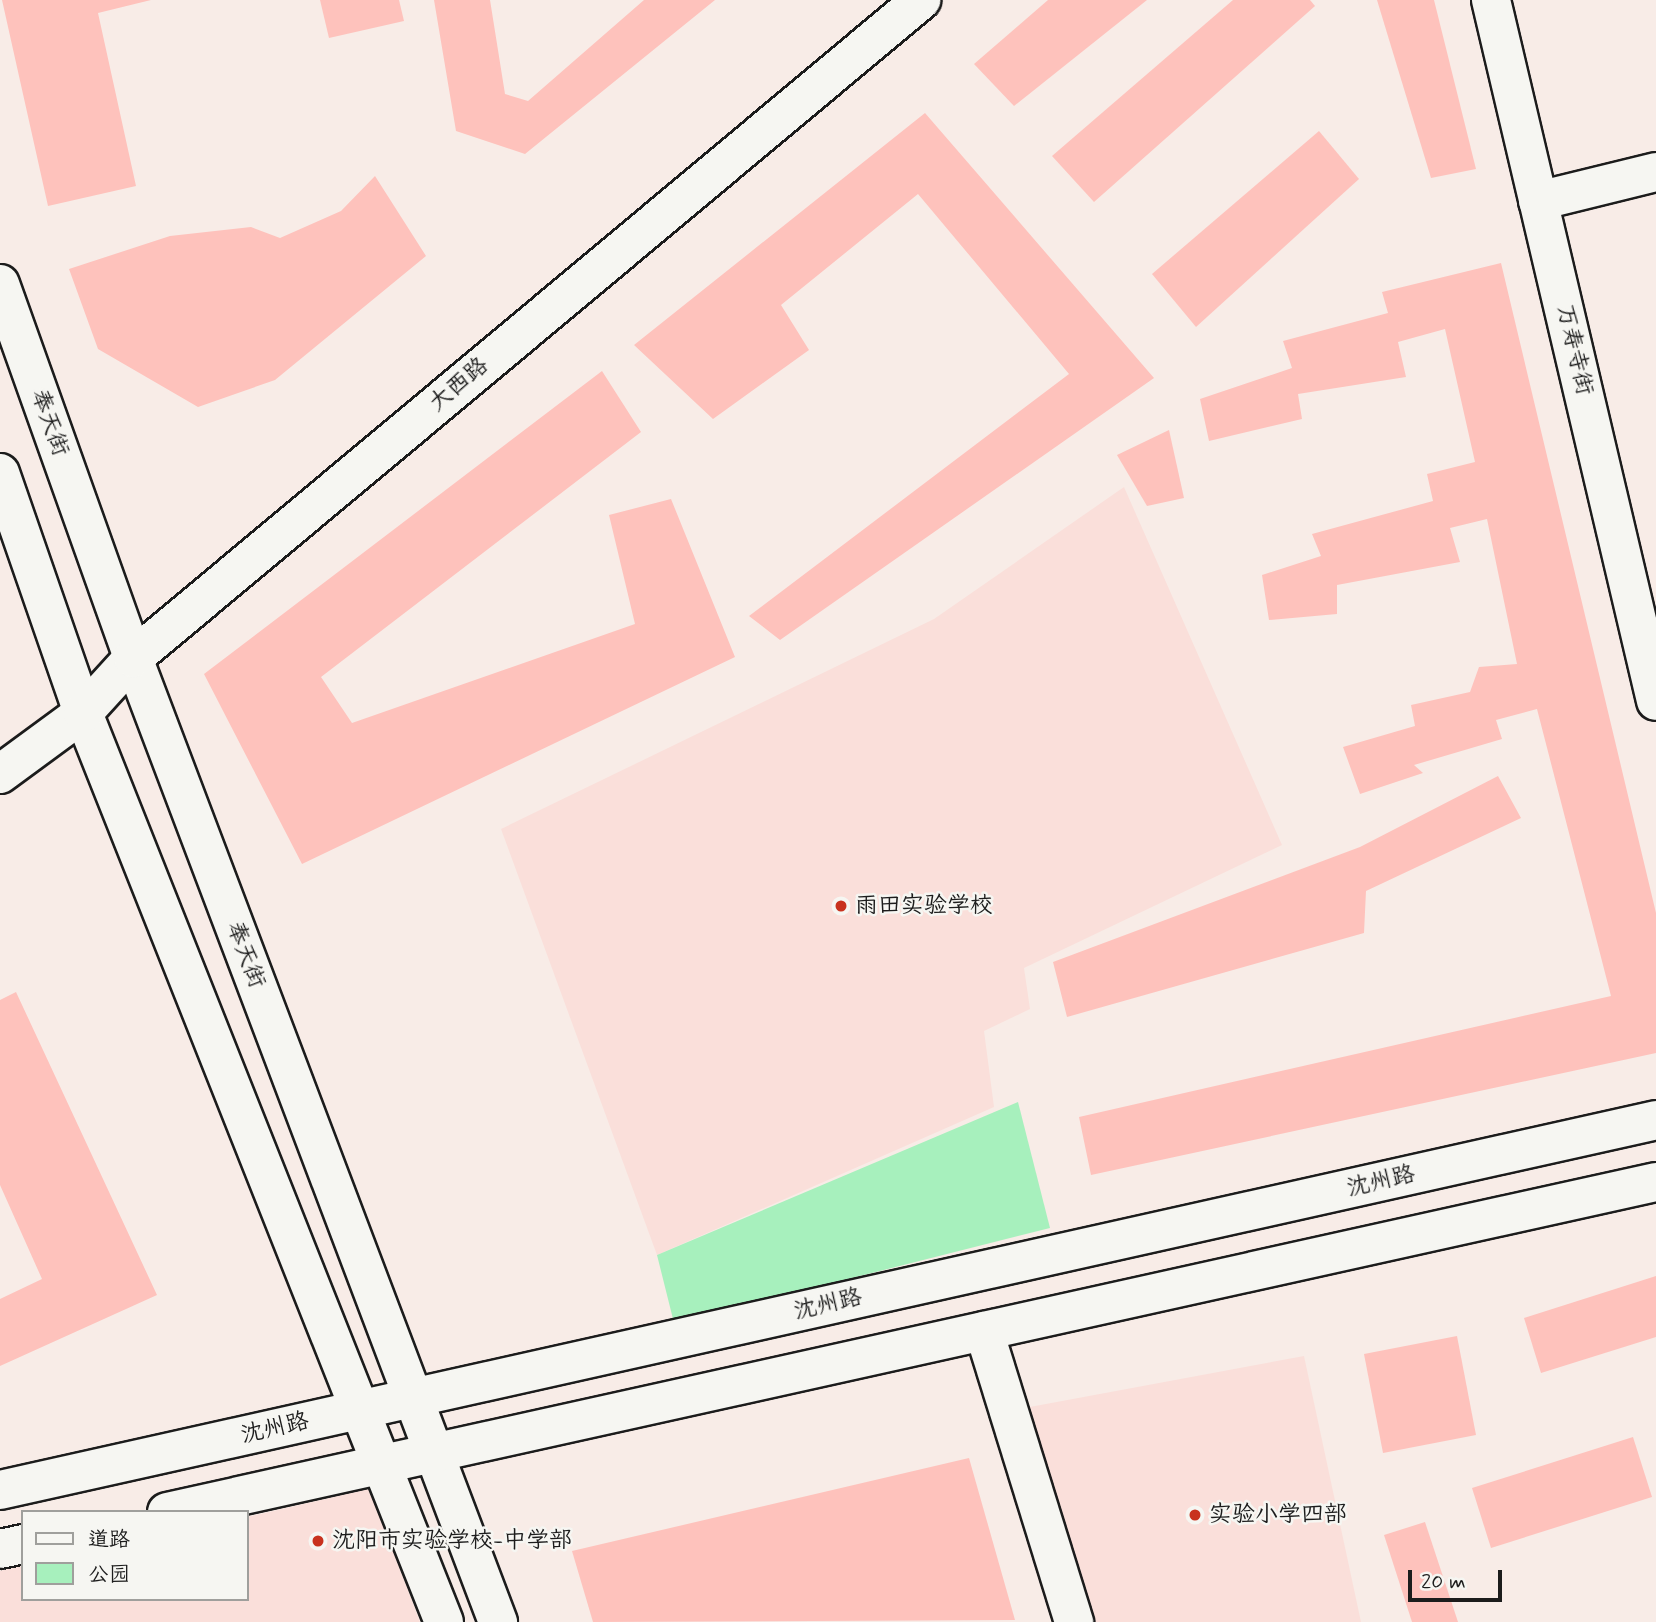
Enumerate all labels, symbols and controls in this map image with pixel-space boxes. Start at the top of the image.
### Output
street label: 万寿寺街 [1550,302,1598,398]
street label: 大西路 [424,352,494,418]
street label: 奉天街 [24,386,74,460]
place label: 雨田实验学校 [855,892,993,920]
marker: 雨田实验学校 [833,898,849,914]
street label: 奉天街 [220,918,270,992]
street label: 沈州路 [1344,1161,1418,1203]
street label: 沈州路 [791,1284,865,1326]
street label: 沈州路 [238,1408,312,1450]
place label: 实验小学四部 [1209,1501,1347,1529]
marker: 实验小学四部 [1187,1507,1203,1523]
legend [21,1510,248,1601]
text: 道路 [88,1526,130,1554]
place label: 沈阳市实验学校-中学部 [332,1527,572,1555]
marker: 沈阳市实验学校-中学部 [310,1533,326,1549]
scale bar [1411,1556,1506,1600]
text: 公园 [88,1561,130,1589]
text: 20 m [1421,1568,1466,1596]

